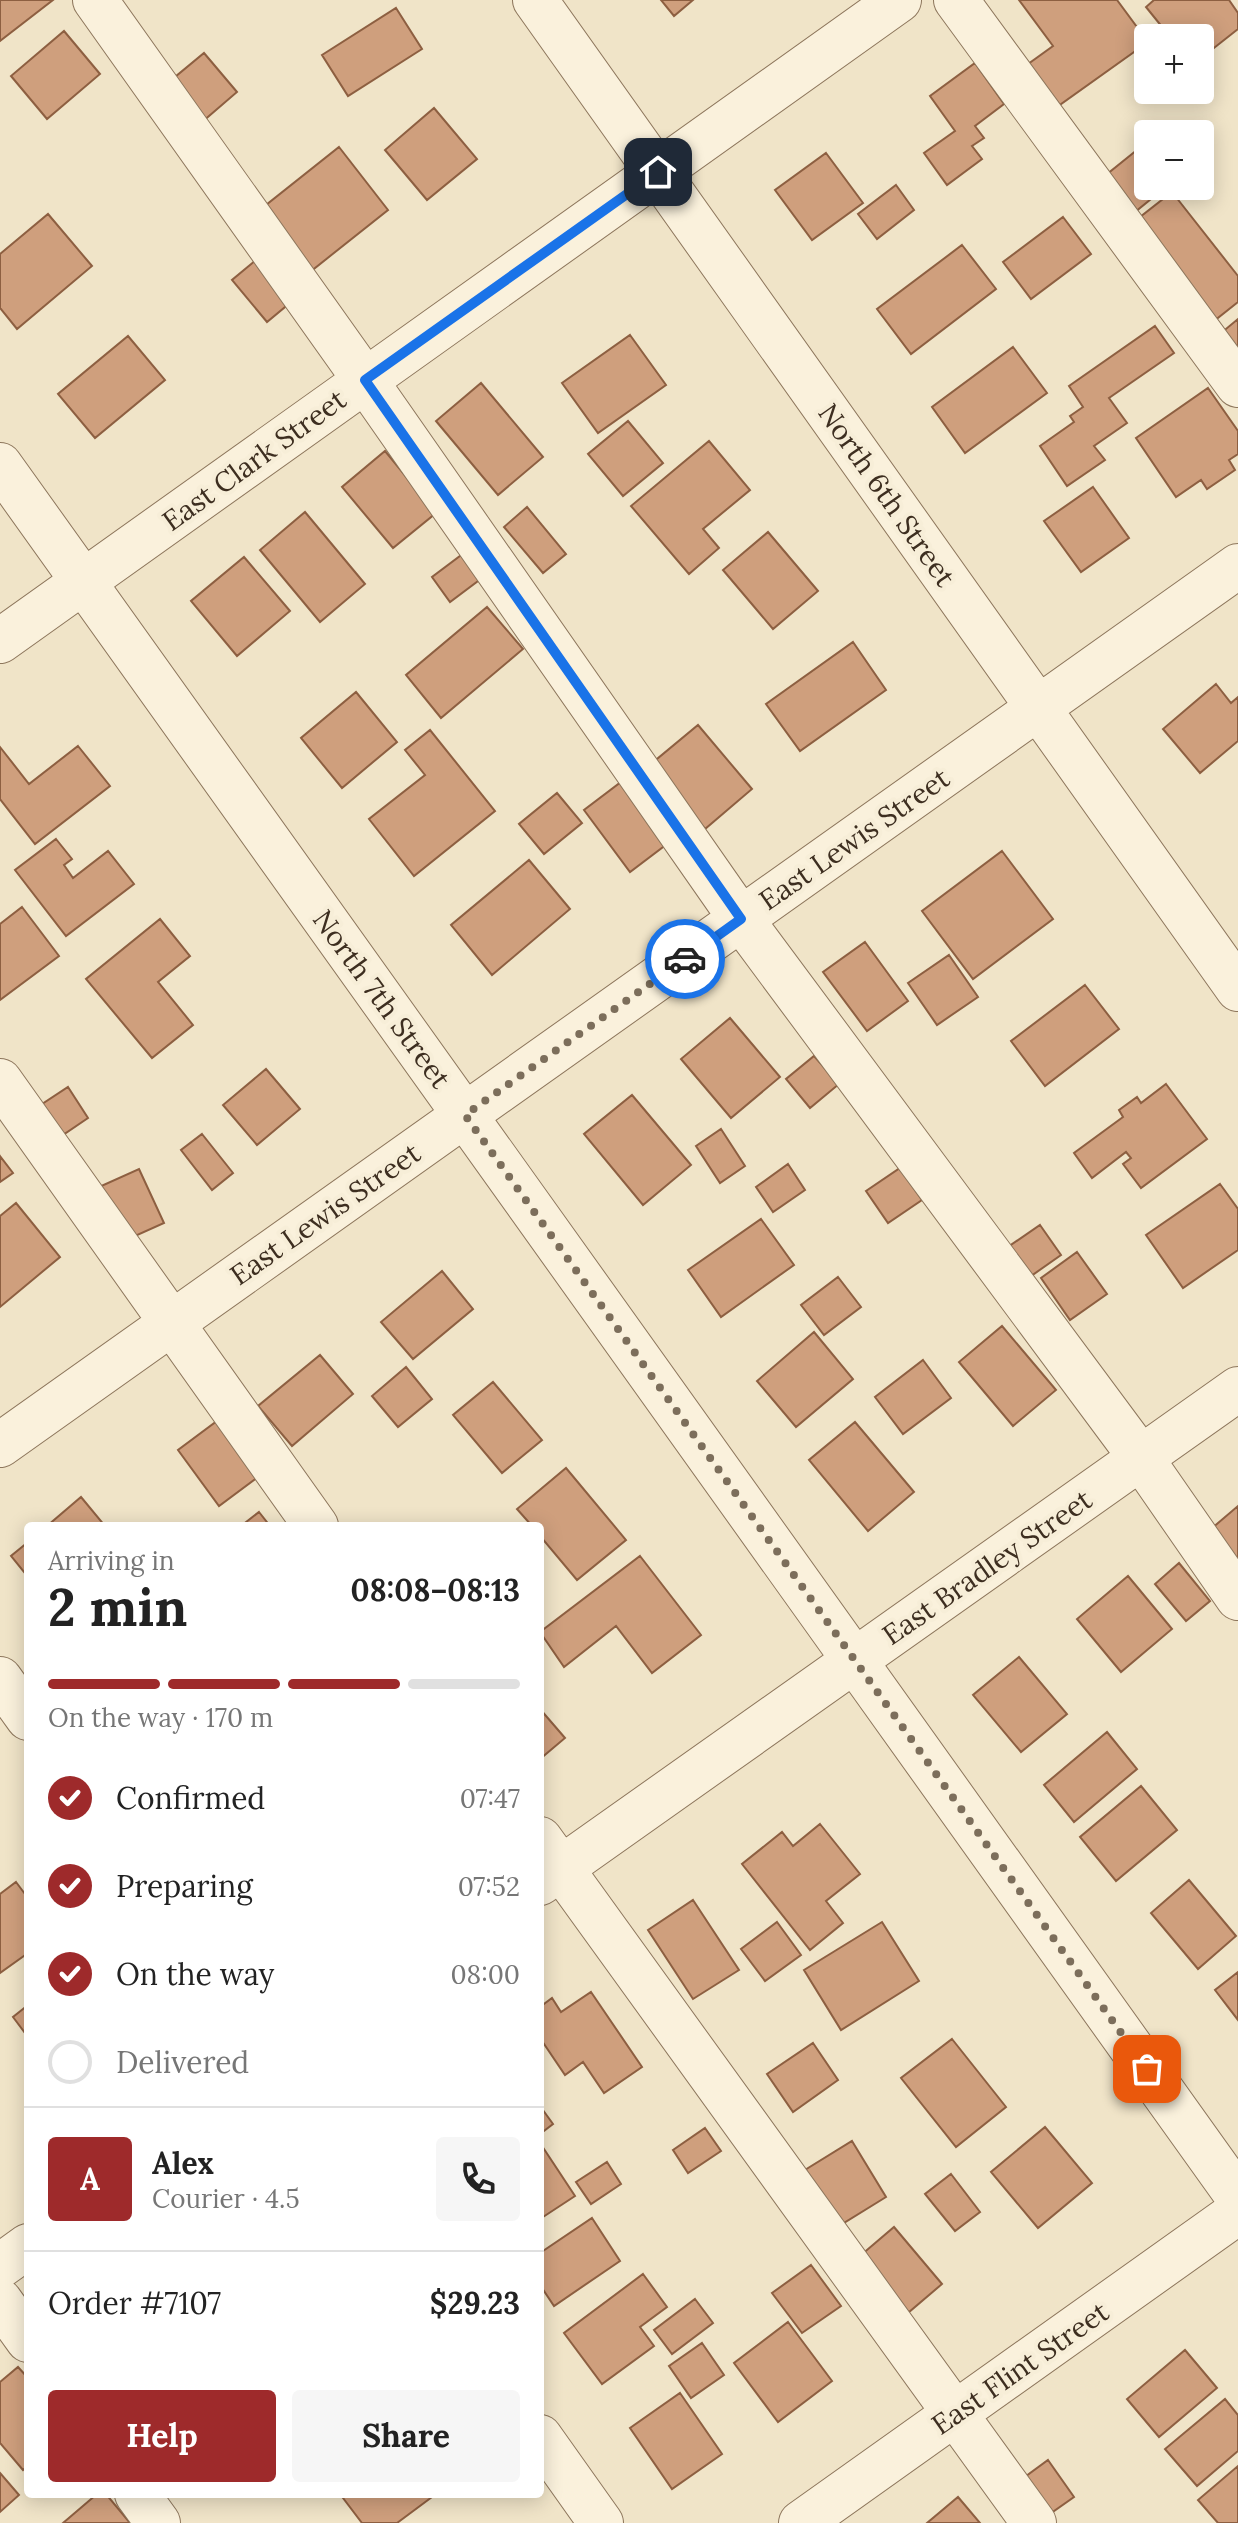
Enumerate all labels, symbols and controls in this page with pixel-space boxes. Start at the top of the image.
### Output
map controls [1134,24,1214,200]
button: + [1134,24,1214,104]
button: − [1134,120,1214,200]
pin [624,138,692,206]
icon: home [636,150,680,194]
street label: East Clark Street [155,381,353,539]
street label: North 6th Street [811,397,964,594]
street label: East Lewis Street [752,760,956,918]
street label: North 7th Street [305,903,459,1095]
courier [645,919,725,999]
icon: car [663,937,707,981]
street label: East Lewis Street [223,1135,427,1293]
street label: East Bradley Street [875,1481,1099,1653]
text: Arriving in [48,1544,175,1577]
text: 08:08–08:13 [350,1571,520,1609]
text: 2 min [48,1574,187,1640]
text: On the way · 170 m [48,1701,273,1734]
icon: check [48,1776,92,1820]
text: Confirmed [116,1779,265,1817]
text: 07:47 [460,1782,520,1815]
icon: check [48,1864,92,1908]
text: Preparing [116,1867,253,1905]
text: 07:52 [458,1870,520,1903]
icon: check [48,1952,92,1996]
text: On the way [116,1955,274,1993]
text: 08:00 [450,1958,520,1991]
pin [1113,2035,1181,2103]
text: Delivered [116,2043,249,2081]
icon: bag [1125,2047,1169,2091]
button: phone [436,2137,520,2221]
text: Alex [152,2144,214,2182]
text: A [80,2160,100,2198]
text: Courier · 4.5 [152,2182,300,2215]
text: Order #7107 [48,2284,221,2322]
text: $29.23 [430,2284,520,2322]
street label: East Flint Street [924,2293,1116,2442]
button: Help [48,2390,276,2482]
button: Share [292,2390,520,2482]

